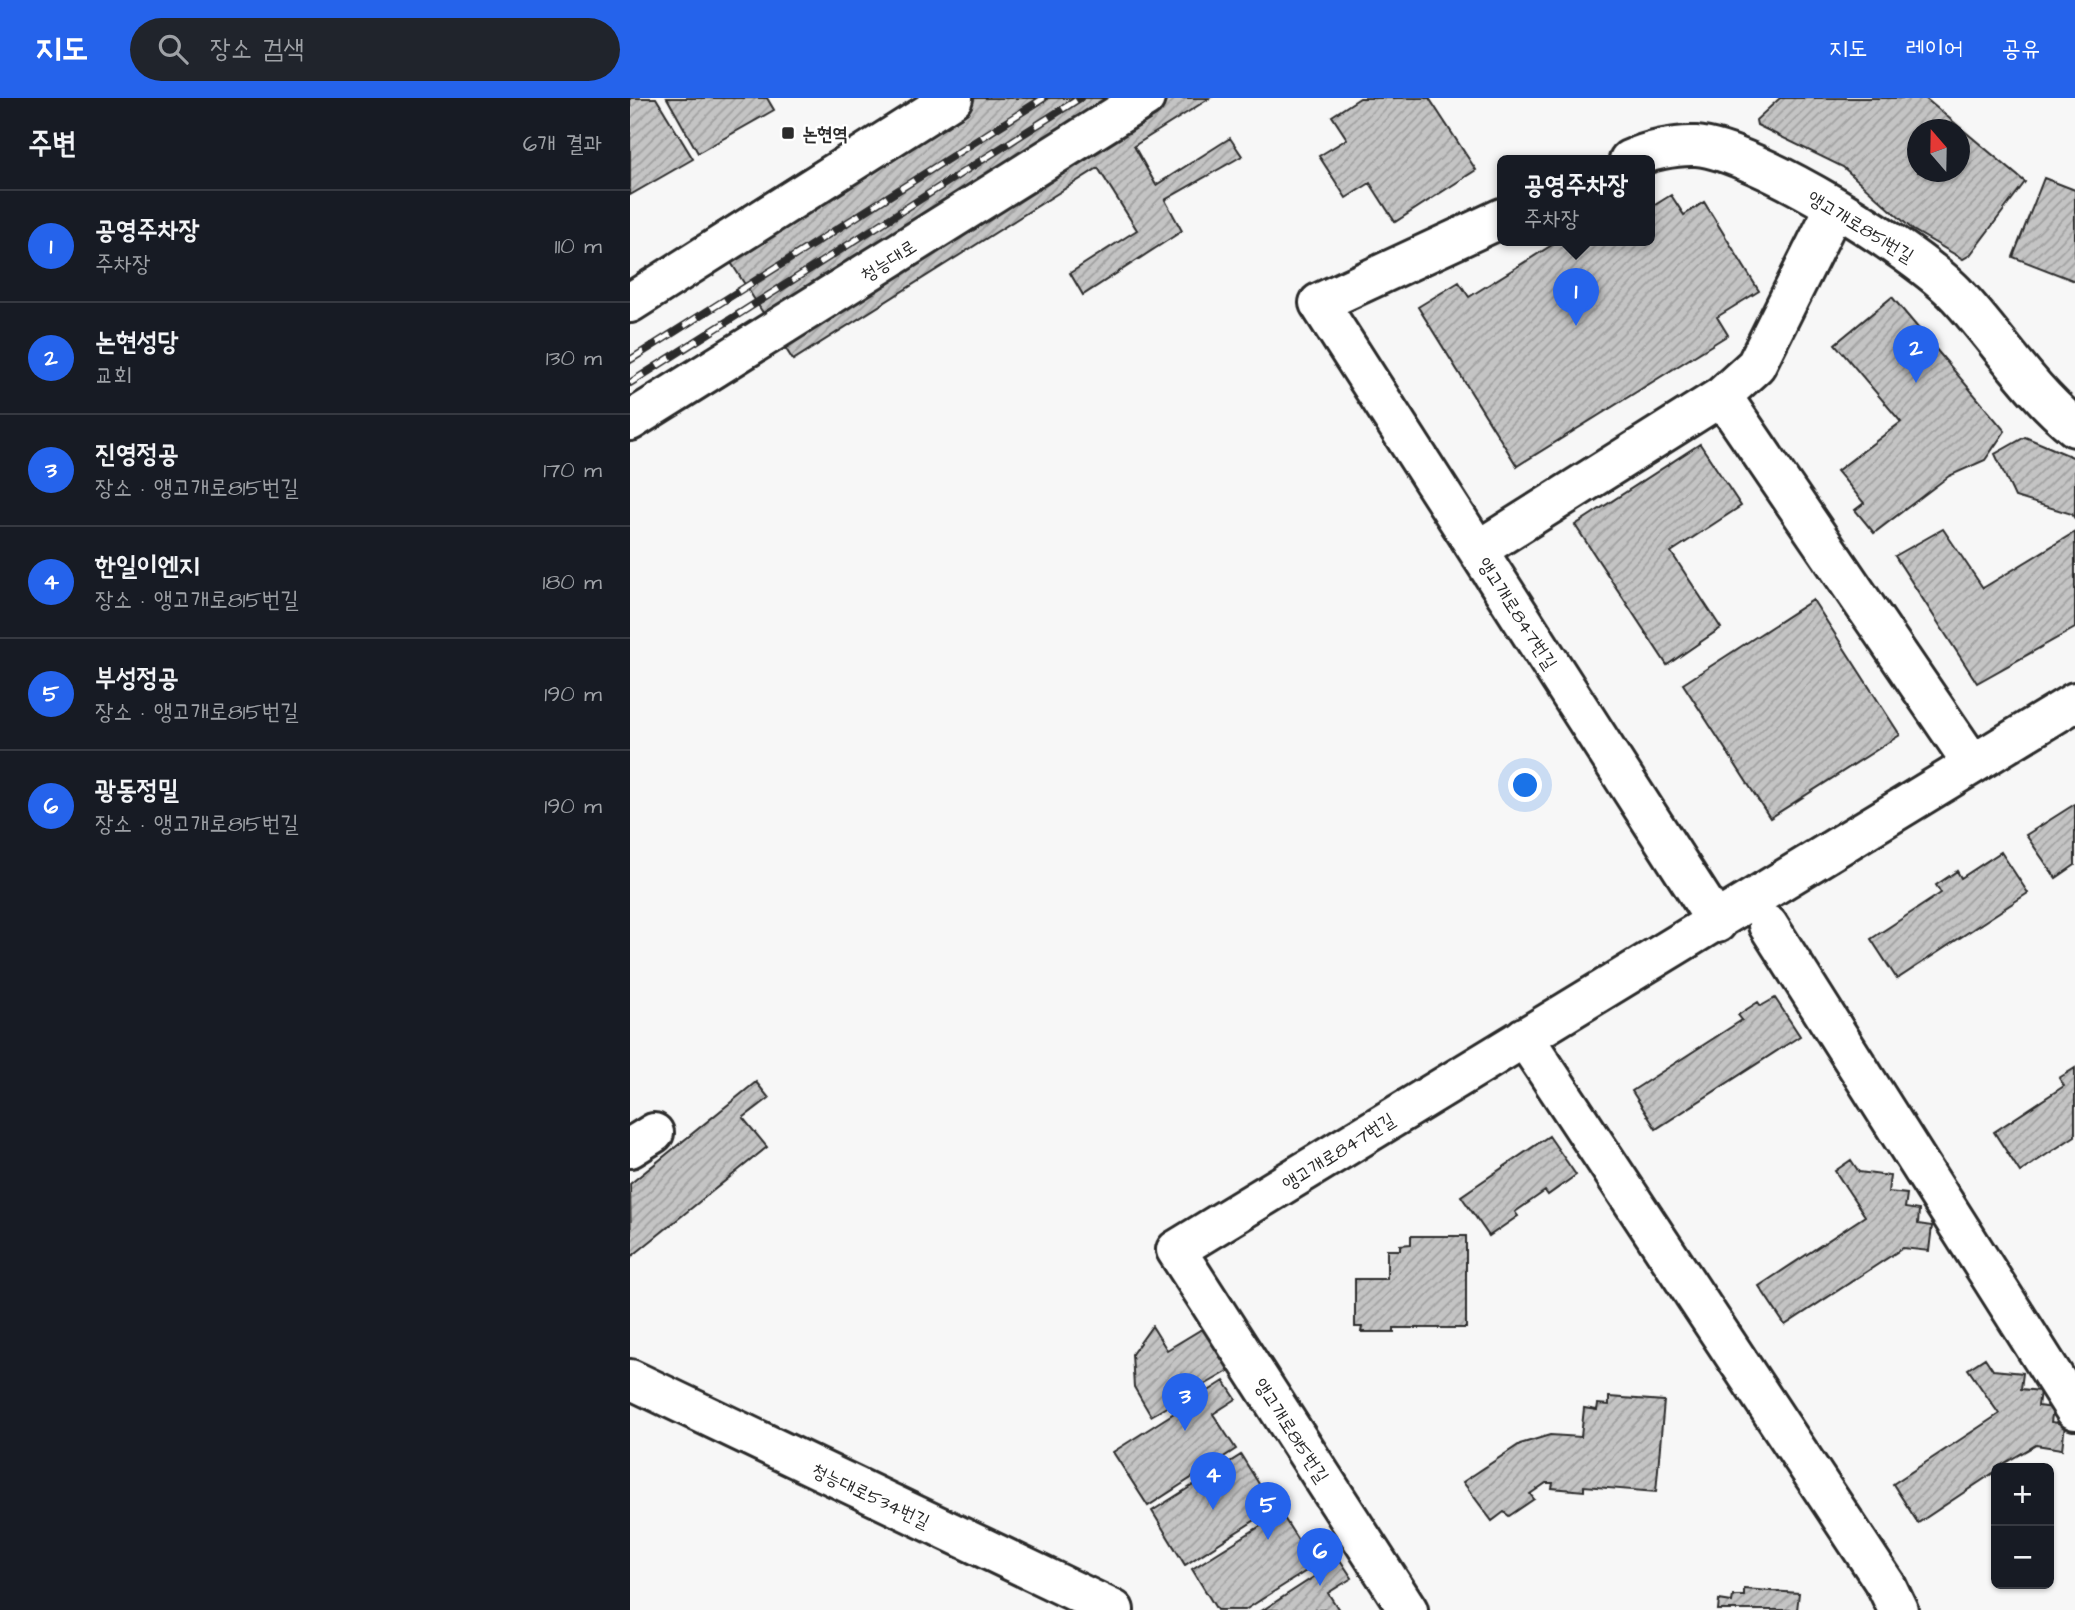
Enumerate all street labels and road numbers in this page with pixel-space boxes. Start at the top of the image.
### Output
street label: 앵고개로851번길 [1802,185,1919,270]
street label: 청능대로 [856,234,922,289]
street label: 앵고개로847번길 [1470,553,1563,675]
street label: 앵고개로847번길 [1277,1107,1401,1198]
street label: 앵고개로815번길 [1247,1373,1335,1488]
street label: 청능대로534번길 [807,1457,934,1536]

